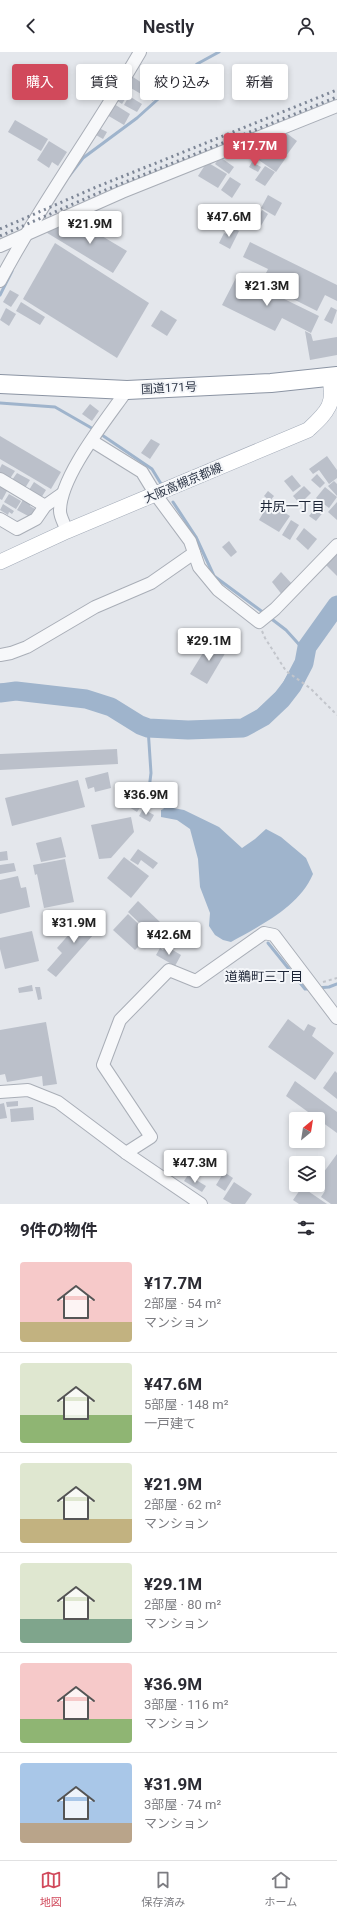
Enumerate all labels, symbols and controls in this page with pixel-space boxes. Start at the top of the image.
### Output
icon: back [20,15,42,37]
icon: person [295,15,317,37]
text: Nestly [143,16,194,37]
chip: 購入 [12,64,68,100]
chip: 賃貸 [76,64,132,100]
chip: 絞り込み [140,64,224,100]
chip: 新着 [232,64,288,100]
pin: ¥17.7M [222,133,288,167]
text: ¥17.7M [233,138,277,153]
pin: ¥47.6M [196,204,262,238]
text: ¥47.6M [207,209,251,224]
pin: ¥21.9M [57,211,123,245]
text: ¥21.9M [68,216,112,231]
pin: ¥21.3M [234,273,300,307]
text: ¥21.3M [245,278,289,293]
street label: 国道171号 [141,380,197,396]
street label: 大阪高槻京都線 [142,460,224,506]
district label: 井尻一丁目 [259,499,325,514]
pin: ¥29.1M [176,628,242,662]
text: ¥29.1M [187,633,231,648]
pin: ¥36.9M [113,782,179,816]
text: ¥36.9M [124,787,168,802]
pin: ¥31.9M [41,910,107,944]
text: ¥31.9M [52,915,96,930]
pin: ¥42.6M [136,922,202,956]
text: ¥42.6M [147,927,191,942]
district label: 道鵜町三丁目 [225,969,303,984]
north arrow [289,1112,325,1148]
map controls [289,1112,325,1192]
pin: ¥47.3M [162,1150,228,1184]
text: ¥47.3M [173,1155,217,1170]
button: layers [289,1156,325,1192]
icon: filters [295,1217,317,1239]
text: 9件の物件 [20,1220,98,1240]
text: ¥17.7M [144,1273,202,1293]
icon: home [52,1278,100,1326]
text: 2部屋 · 54 m² [144,1296,221,1311]
text: マンション [144,1315,209,1330]
text: ¥47.6M [144,1374,202,1394]
icon: home [52,1379,100,1427]
text: 5部屋 · 148 m² [144,1397,228,1412]
text: 一戸建て [144,1416,196,1431]
text: ¥21.9M [144,1474,202,1494]
icon: home [52,1479,100,1527]
text: 2部屋 · 62 m² [144,1497,221,1512]
text: マンション [144,1516,209,1531]
text: ¥29.1M [144,1574,202,1594]
icon: home [52,1579,100,1627]
text: 2部屋 · 80 m² [144,1597,221,1612]
text: マンション [144,1616,209,1631]
text: ¥36.9M [144,1674,202,1694]
icon: home [52,1679,100,1727]
text: 3部屋 · 116 m² [144,1697,228,1712]
text: マンション [144,1716,209,1731]
text: ¥31.9M [144,1774,202,1794]
icon: home [52,1779,100,1827]
text: 3部屋 · 74 m² [144,1797,221,1812]
text: マンション [144,1816,209,1831]
tab: 地図 [40,1869,62,1909]
tab: 保存済み [141,1869,185,1909]
tab: ホーム [265,1869,297,1909]

